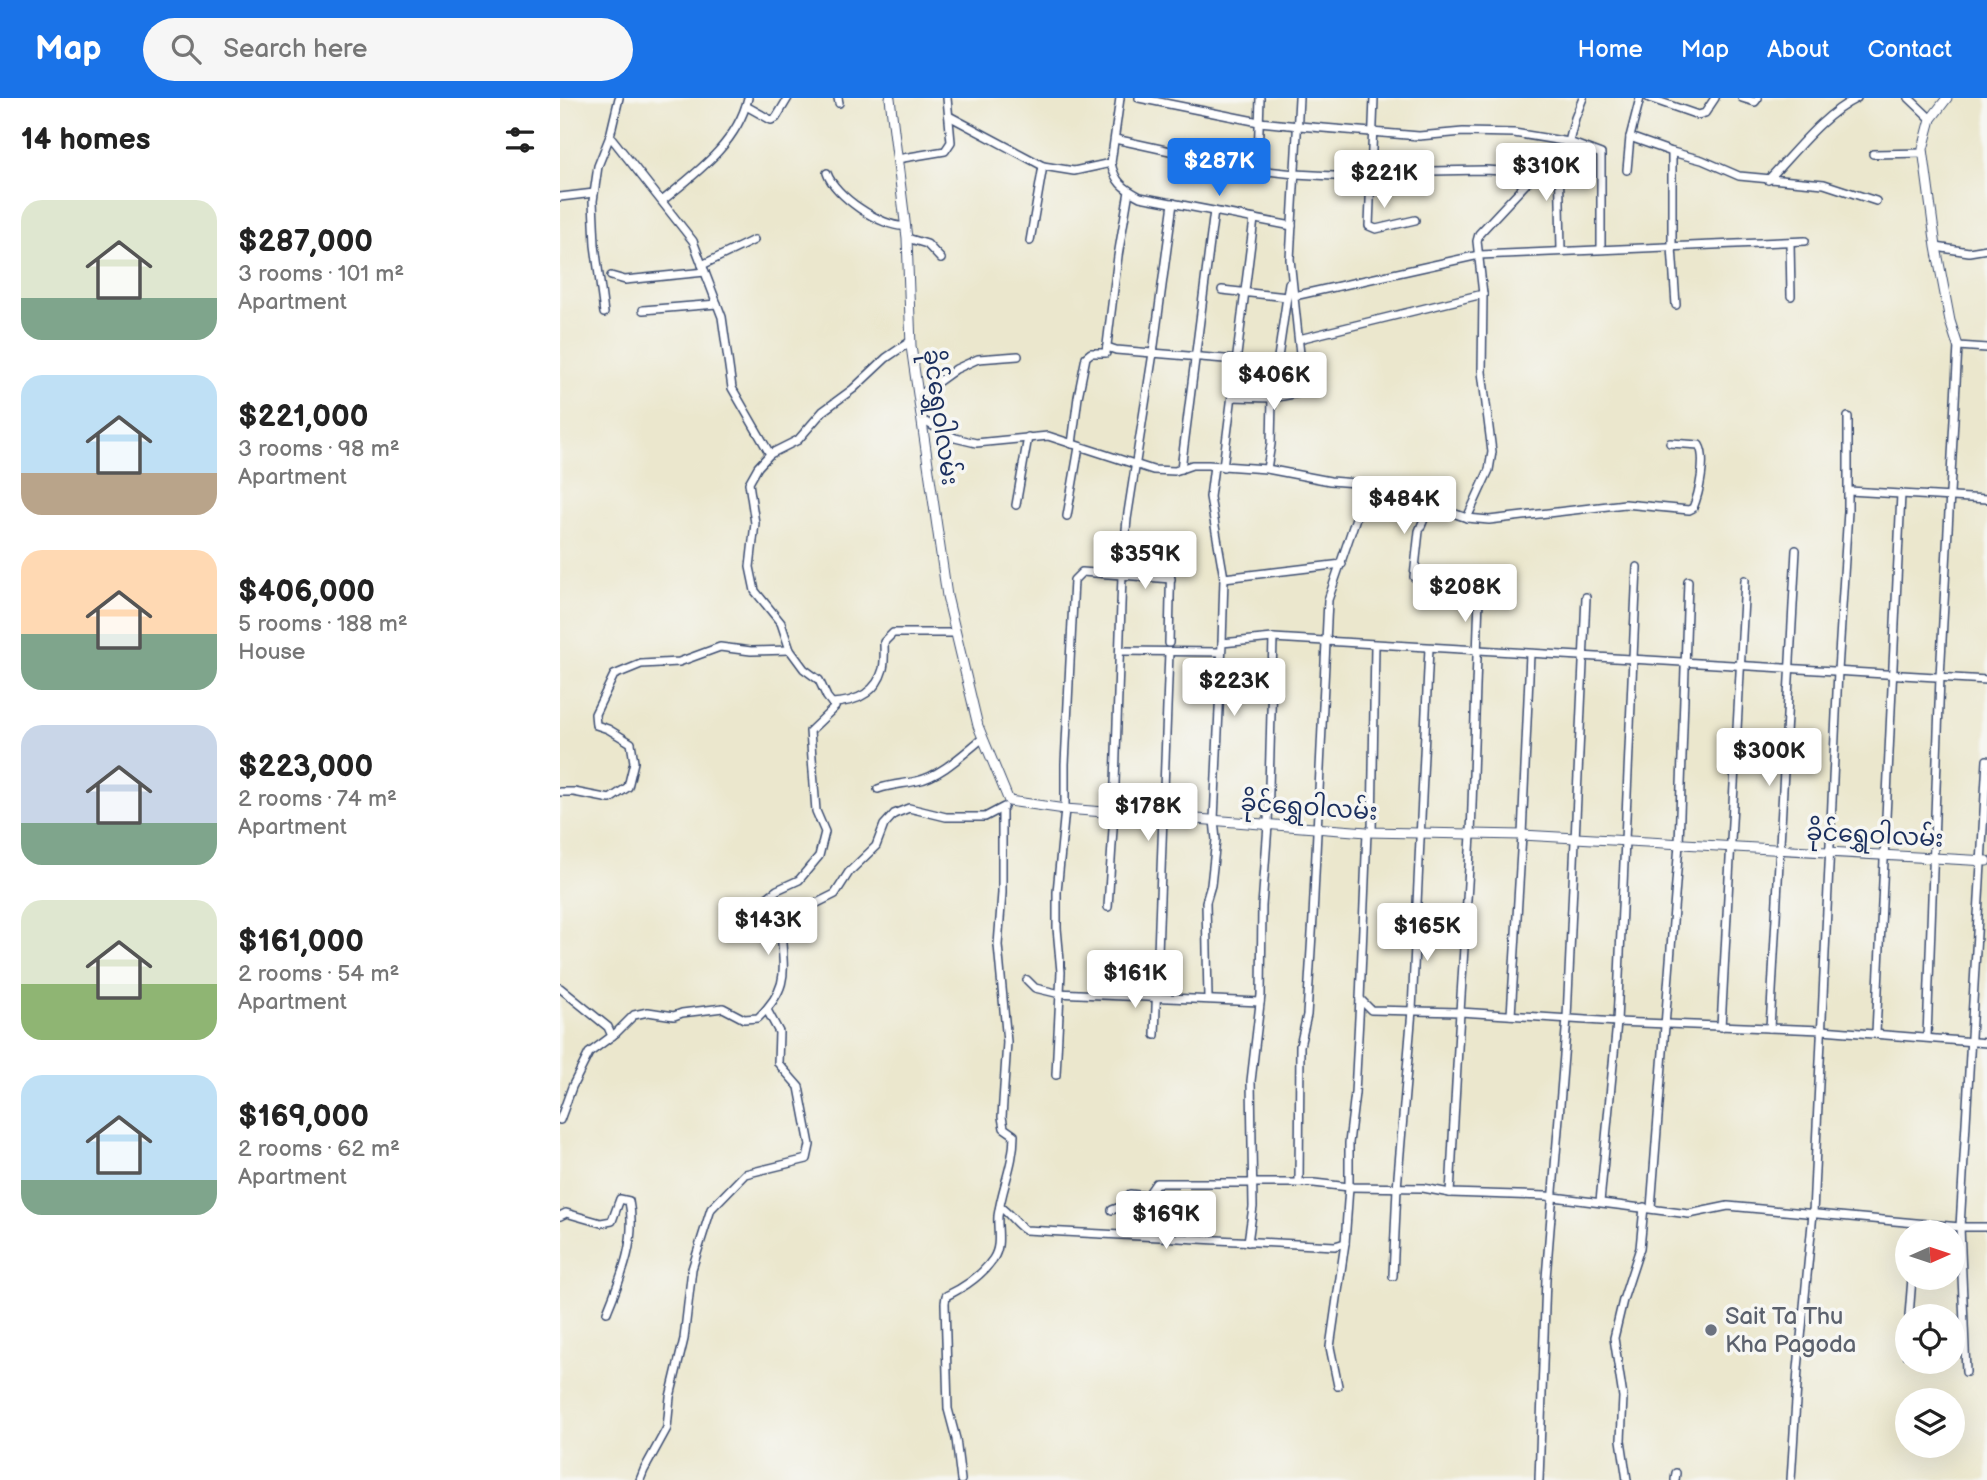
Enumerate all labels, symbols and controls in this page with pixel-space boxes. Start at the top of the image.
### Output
search box [143,18,633,81]
text: Map [35,29,101,69]
icon: search [167,30,205,68]
text: Search here [223,34,367,65]
text: Home [1578,35,1643,64]
text: Map [1681,35,1729,64]
text: About [1767,35,1829,64]
text: Contact [1867,35,1952,64]
icon: filters [501,121,539,159]
text: 14 homes [21,122,150,158]
pin: $287K [1170,139,1268,198]
pin: $310K [1497,144,1595,203]
text: $287K [1183,147,1255,175]
pin: $221K [1335,150,1433,210]
text: $310K [1512,152,1580,180]
text: $221K [1350,159,1418,187]
text: $287,000 [238,224,373,260]
icon: home [77,228,161,312]
text: 3 rooms · 101 m² [238,260,404,288]
text: Apartment [238,288,347,316]
street label: ခိုင်ရွှေဝါလမ်း [913,347,966,488]
pin: $406K [1225,352,1323,412]
text: $406K [1238,361,1310,389]
text: $221,000 [238,399,368,435]
icon: home [77,403,161,487]
text: 3 rooms · 98 m² [238,435,400,463]
text: Apartment [238,463,347,491]
pin: $484K [1355,476,1453,536]
text: $484K [1368,485,1440,513]
pin: $359K [1096,532,1194,591]
text: $359K [1110,540,1180,568]
pin: $208K [1416,564,1514,624]
text: $208K [1429,573,1501,601]
text: $406,000 [238,574,375,610]
icon: home [77,578,161,662]
text: 5 rooms · 188 m² [238,610,408,638]
text: House [238,638,305,666]
pin: $223K [1185,658,1283,718]
text: $223K [1198,667,1270,695]
pin: $300K [1720,728,1818,788]
text: $300K [1733,737,1805,765]
text: $223,000 [238,749,373,785]
icon: home [77,753,161,837]
pin: $178K [1099,784,1197,843]
text: 2 rooms · 74 m² [238,785,397,813]
street label: ခိုင်ရွှေဝါလမ်း [1239,786,1379,831]
text: $178K [1115,792,1182,820]
text: Apartment [238,813,347,841]
street label: ခိုင်ရွှေဝါလမ်း [1805,815,1944,858]
pin: $143K [719,898,817,957]
pin: $165K [1378,904,1476,963]
text: $143K [734,906,802,934]
text: $165K [1393,912,1461,940]
text: $161,000 [238,924,364,960]
icon: home [77,928,161,1012]
pin: $161K [1086,950,1184,1010]
text: $161K [1103,959,1167,987]
text: 2 rooms · 54 m² [238,960,400,988]
text: Apartment [238,988,347,1016]
text: $169,000 [238,1099,369,1135]
icon: home [77,1103,161,1187]
text: 2 rooms · 62 m² [238,1135,400,1163]
text: Apartment [238,1163,347,1191]
pin: $169K [1117,1192,1215,1251]
text: $169K [1132,1200,1200,1228]
north arrow [1895,1220,1965,1290]
map controls [1895,1220,1965,1458]
place label: Sait Ta Thu Kha Pagoda [1725,1302,1856,1359]
button: locate [1895,1304,1965,1374]
marker: Sait Ta Thu Kha Pagoda [1703,1322,1719,1338]
button: layers [1895,1388,1965,1458]

